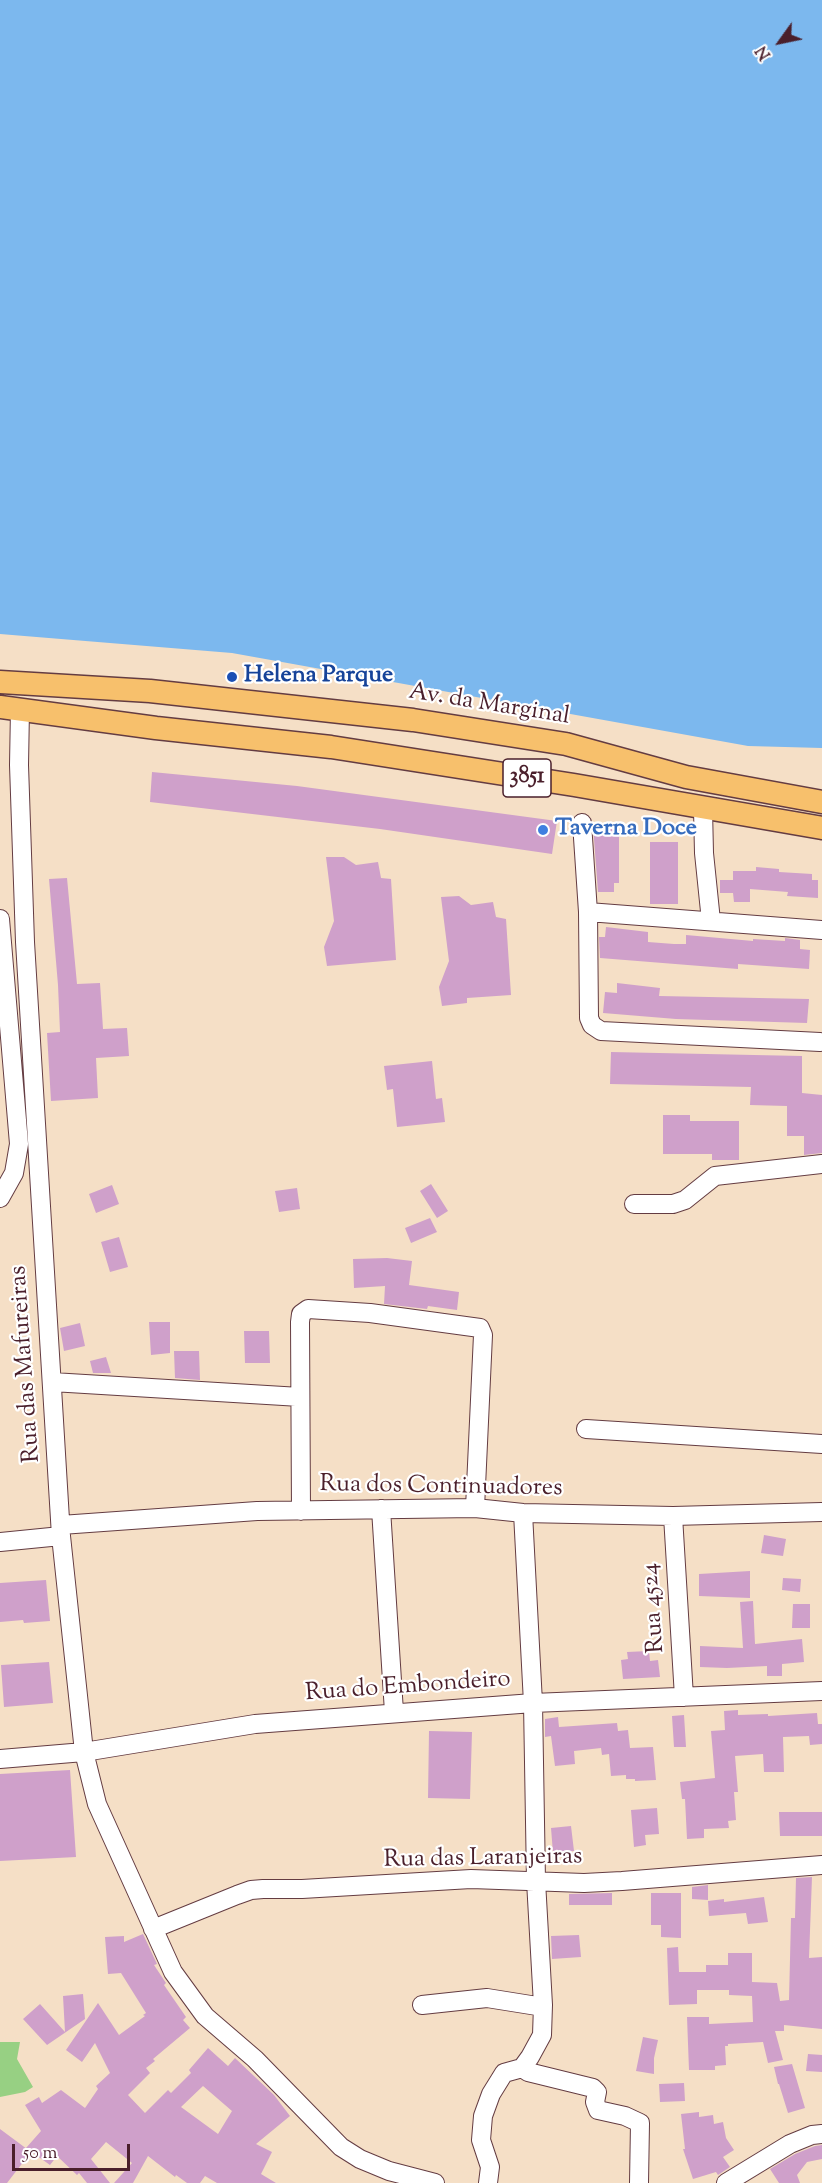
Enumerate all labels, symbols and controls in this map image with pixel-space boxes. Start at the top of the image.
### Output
north arrow [750,12,810,72]
text: N [751,40,778,64]
place label: Helena Parque [244,663,393,691]
marker: Helena Parque [225,670,239,684]
street label: Av. da Marginal [406,679,572,733]
road number: 3851 [503,759,551,797]
place label: Taverna Doce [555,816,697,844]
marker: Taverna Doce [536,823,550,837]
street label: Rua das Mafureiras [6,1265,48,1463]
street label: Rua dos Continuadores [319,1471,563,1505]
street label: Rua 4524 [637,1562,673,1654]
street label: Rua do Embondeiro [304,1666,512,1710]
street label: Rua das Laranjeiras [383,1844,583,1876]
scale bar [15,2132,134,2170]
text: 50 m [23,2141,57,2167]

